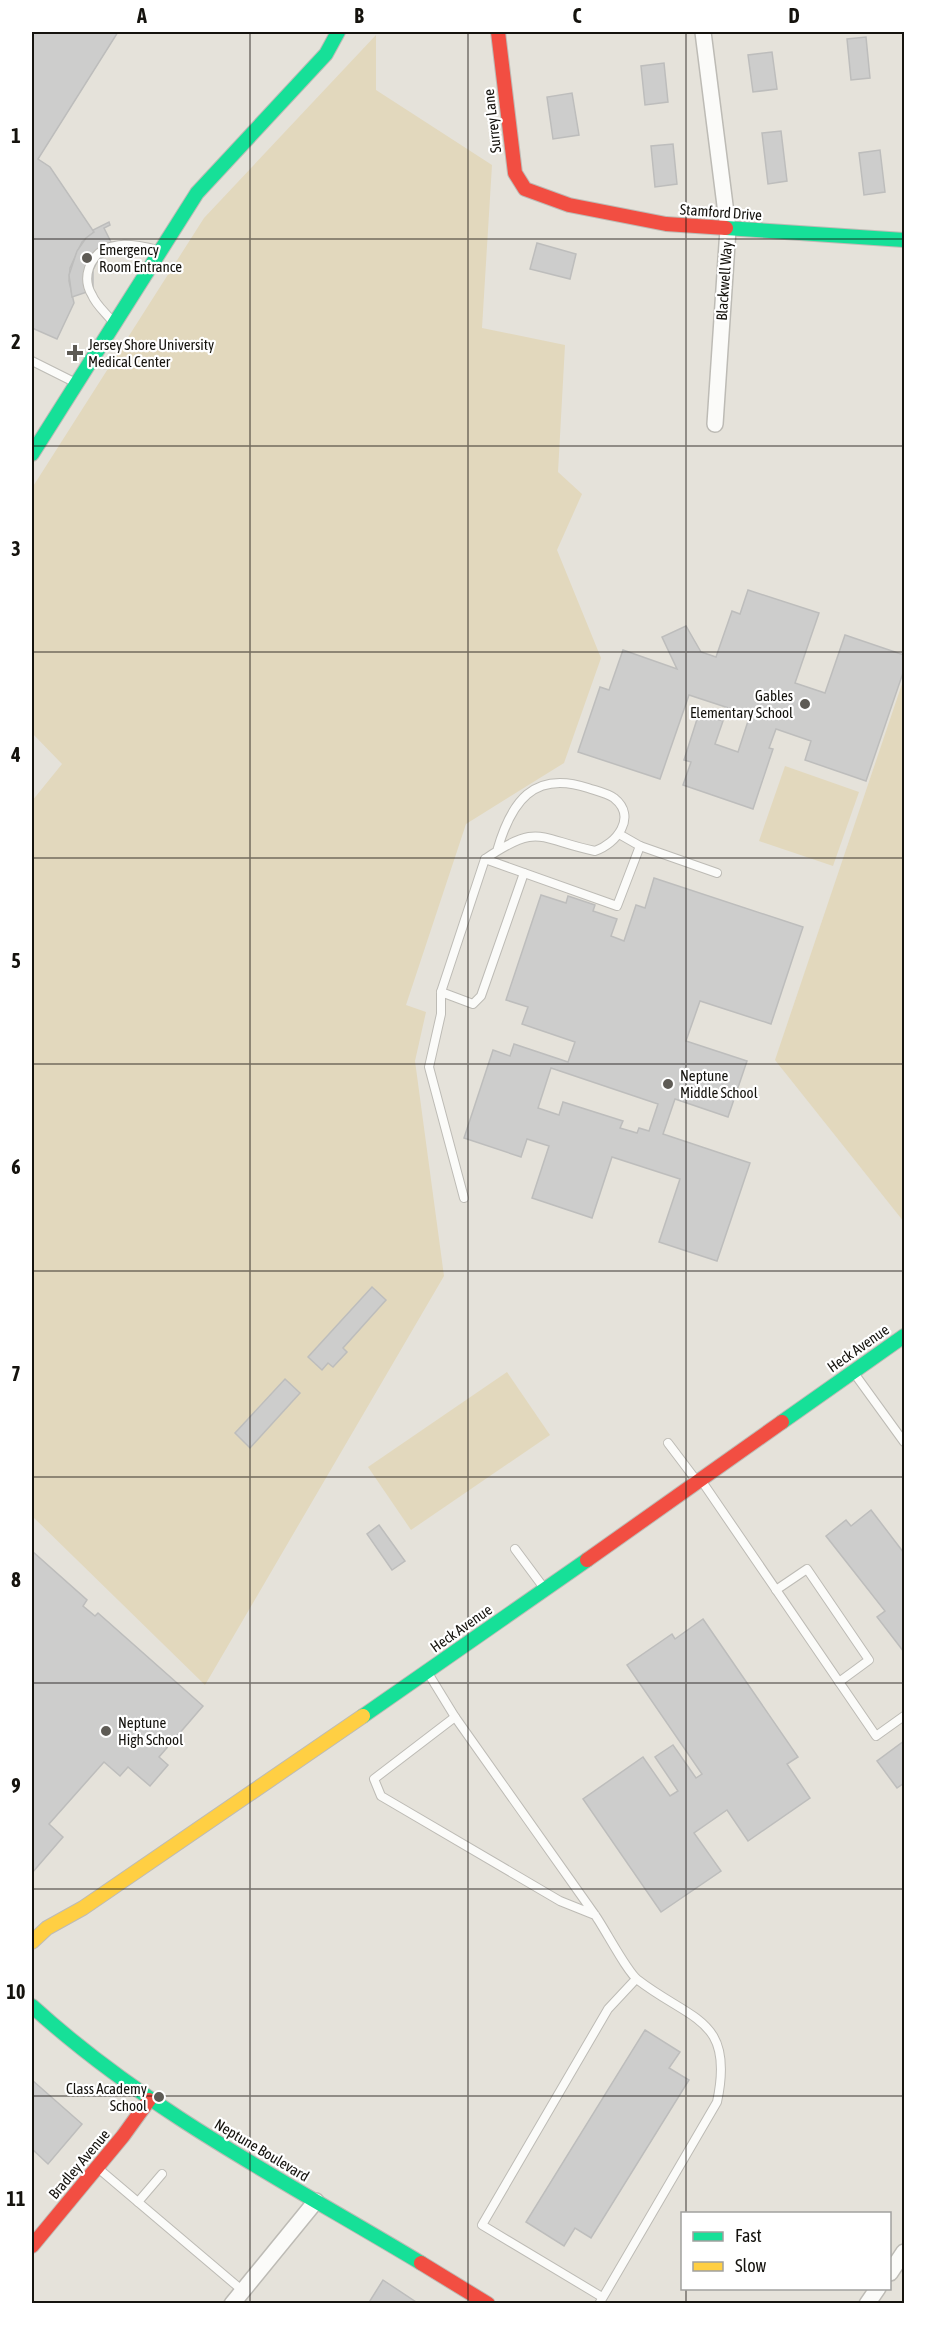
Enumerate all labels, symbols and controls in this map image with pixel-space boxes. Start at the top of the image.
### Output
text: A [136,4,147,27]
text: B [354,4,364,27]
text: C [573,4,582,27]
text: D [788,4,800,27]
street label: Surrey Lane [480,88,504,154]
text: 1 [11,124,21,147]
street label: Stamford Drive [679,201,763,223]
place label: Emergency Room Entrance [99,241,182,275]
street label: Blackwell Way [713,241,735,321]
marker: Emergency Room Entrance [80,251,94,265]
text: 2 [11,330,21,353]
place label: Jersey Shore University Medical Center [88,336,214,370]
marker: Jersey Shore University Medical Center [66,344,84,362]
text: 3 [11,537,21,560]
place label: Gables Elementary School [690,687,793,721]
marker: Gables Elementary School [798,697,812,711]
text: 4 [10,743,21,766]
text: 5 [11,949,21,972]
place label: Neptune Middle School [680,1067,758,1101]
marker: Neptune Middle School [661,1077,675,1091]
text: 6 [11,1155,21,1178]
street label: Heck Avenue [824,1321,892,1375]
text: 7 [11,1362,21,1385]
text: 8 [11,1568,21,1591]
street label: Heck Avenue [427,1601,495,1655]
place label: Neptune High School [118,1714,183,1748]
marker: Neptune High School [99,1724,113,1738]
text: 9 [11,1774,21,1797]
text: 10 [7,1980,25,2003]
place label: Class Academy School [66,2080,147,2114]
marker: Class Academy School [152,2090,166,2104]
street label: Neptune Boulevard [212,2115,312,2185]
street label: Bradley Avenue [45,2126,113,2202]
text: 11 [7,2187,25,2210]
legend [681,2212,891,2290]
text: Fast [735,2225,762,2246]
text: Slow [735,2255,766,2276]

